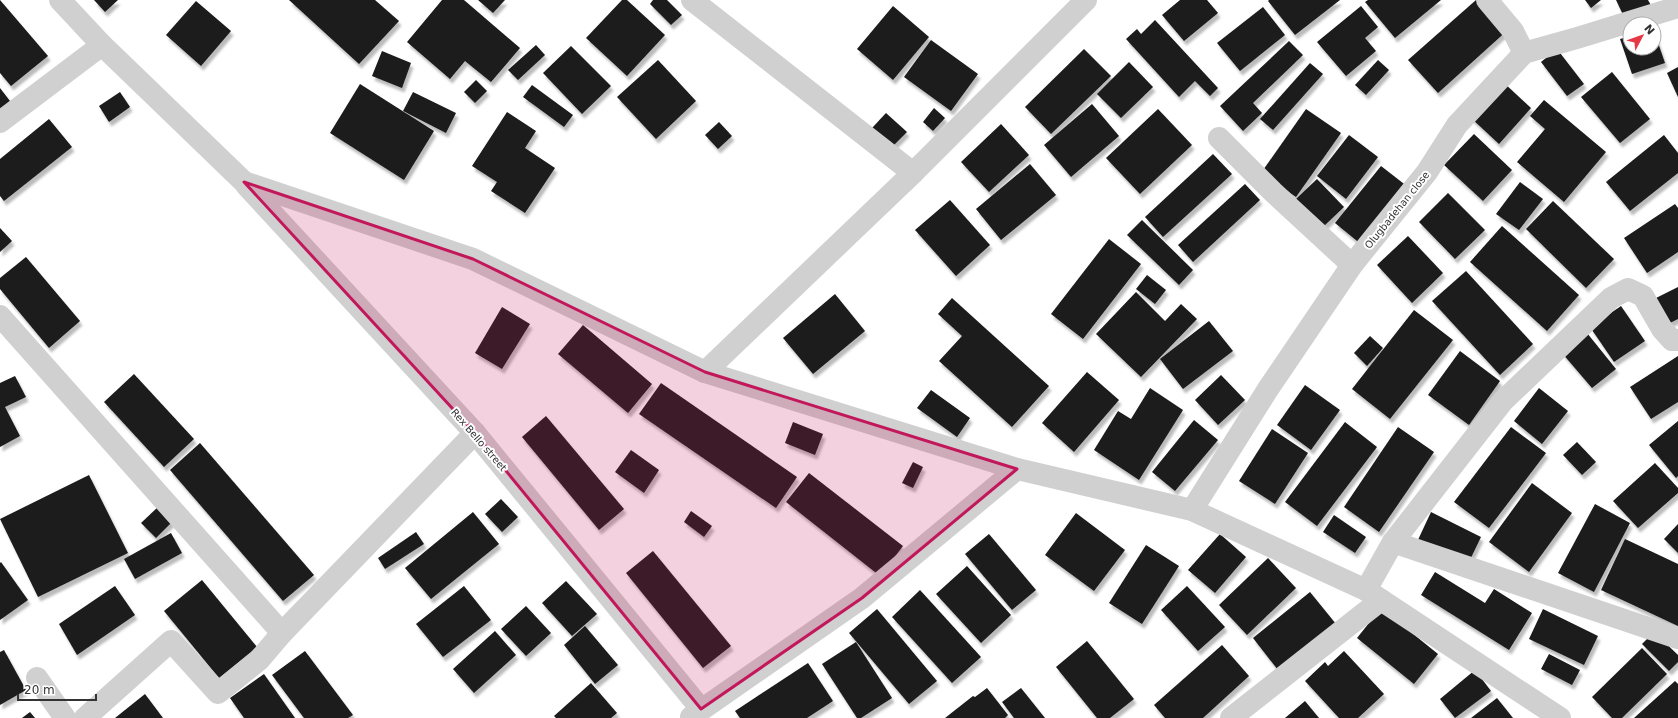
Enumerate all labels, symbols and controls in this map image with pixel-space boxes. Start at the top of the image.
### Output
north arrow [1622,16,1662,56]
text: N [1641,22,1657,38]
street label: Olugbadehan close [1362,169,1432,251]
street label: Rex Bello street [449,407,509,473]
scale bar [18,676,96,702]
text: 20 m [24,683,55,697]

